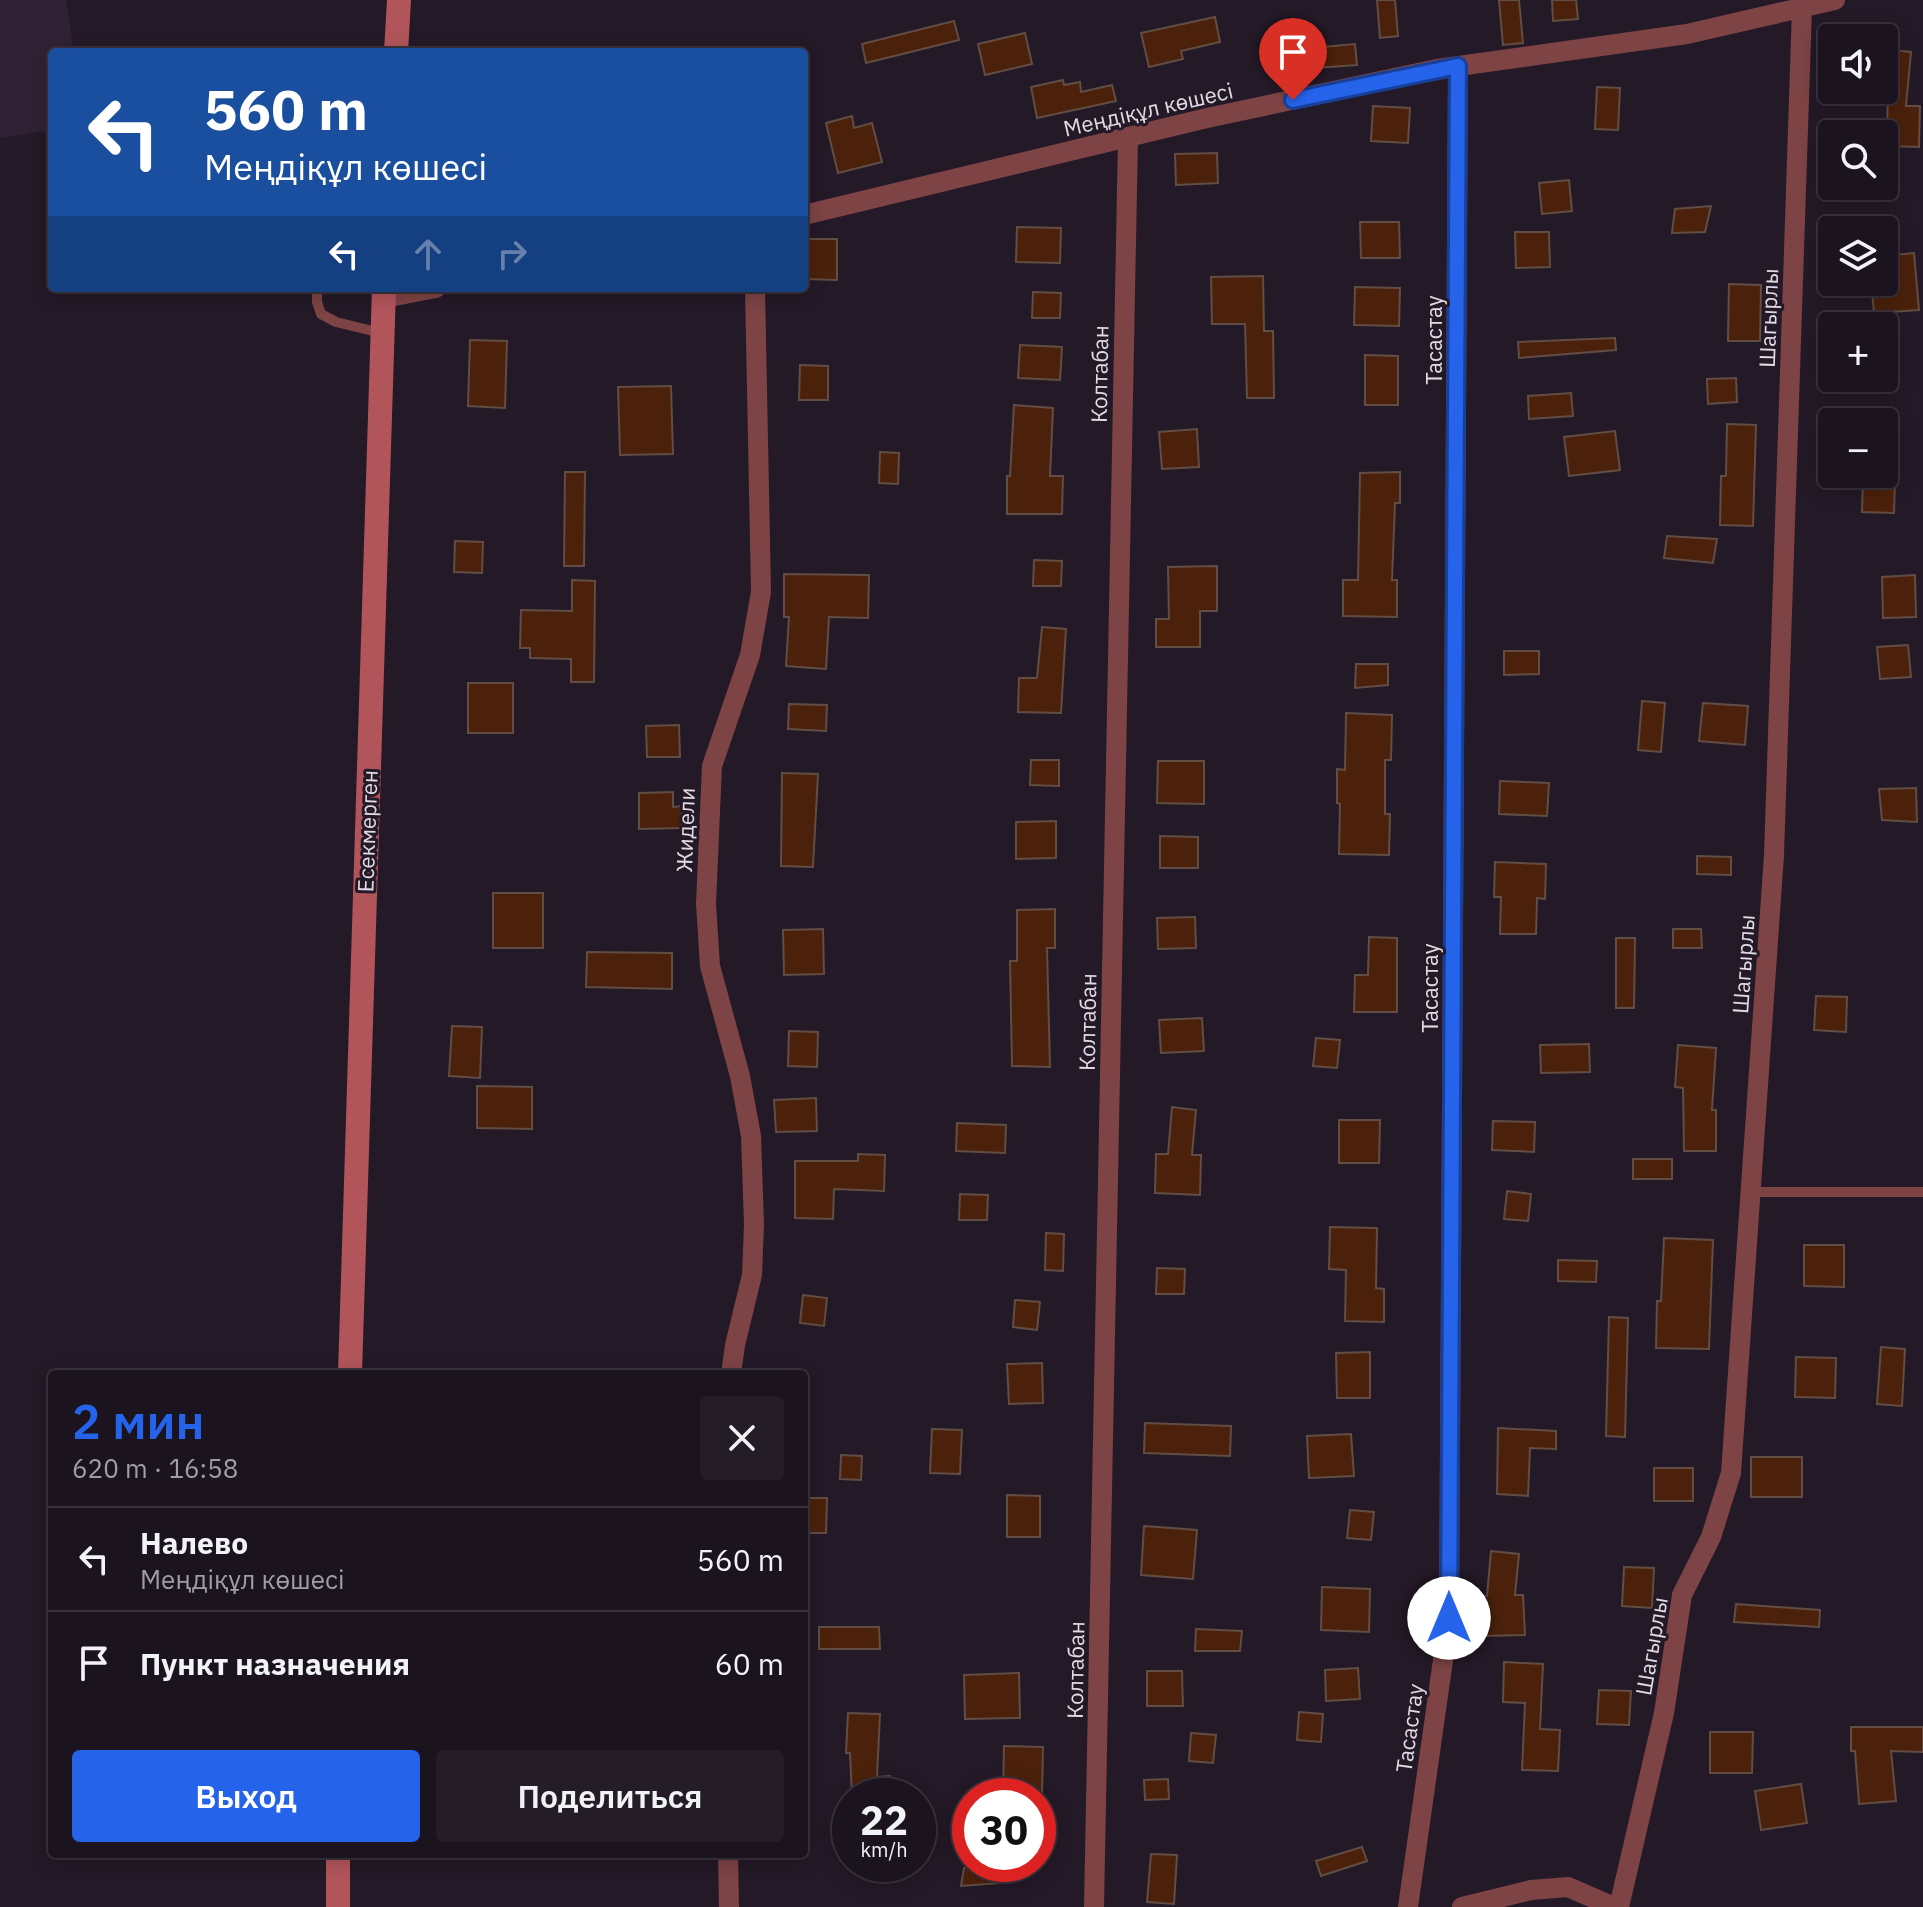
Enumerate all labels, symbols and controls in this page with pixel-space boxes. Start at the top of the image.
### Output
pin [1259,18,1327,100]
map controls [1818,24,1898,488]
button: sound [1818,24,1898,104]
icon: arrive [1271,30,1315,74]
text: 560 m [204,73,368,145]
street label: Меңдіқұл көшесі [1060,75,1236,143]
icon: left [72,80,176,184]
button: search [1818,120,1898,200]
text: Меңдіқұл көшесі [204,143,487,190]
button: layers [1818,216,1898,296]
icon: left [322,232,366,276]
icon: ahead [406,232,450,276]
icon: right [490,232,534,276]
street label: Шагырлы [1752,268,1784,368]
street label: Тасастау [1419,295,1448,385]
button: + [1818,312,1898,392]
street label: Колтабан [1084,325,1114,423]
button: − [1818,408,1898,488]
street label: Eсекмерген [350,769,384,893]
street label: Жидели [669,787,701,873]
street label: Шагырлы [1725,913,1761,1015]
street label: Тасастау [1415,943,1444,1033]
street label: Колтабан [1072,973,1102,1071]
text: 2 мин [72,1390,205,1452]
button: close [700,1396,784,1480]
text: 620 m · 16:58 [72,1451,238,1485]
text: Налево [140,1523,248,1562]
icon: left [72,1537,116,1581]
text: 560 m [697,1540,784,1579]
text: Меңдіқұл көшесі [140,1562,345,1596]
position arrow [1407,1576,1491,1660]
street label: Шагырлы [1628,1595,1674,1697]
street label: Колтабан [1060,1621,1090,1719]
icon: arrive [72,1641,116,1685]
text: Пункт назначения [140,1644,410,1683]
text: 60 m [715,1644,784,1683]
street label: Тасастау [1388,1682,1430,1774]
button: Выход [72,1750,420,1842]
button: Поделиться [436,1750,784,1842]
speed limit sign: 30 [952,1778,1056,1882]
text: 22 [860,1794,908,1846]
text: km/h [860,1836,908,1863]

